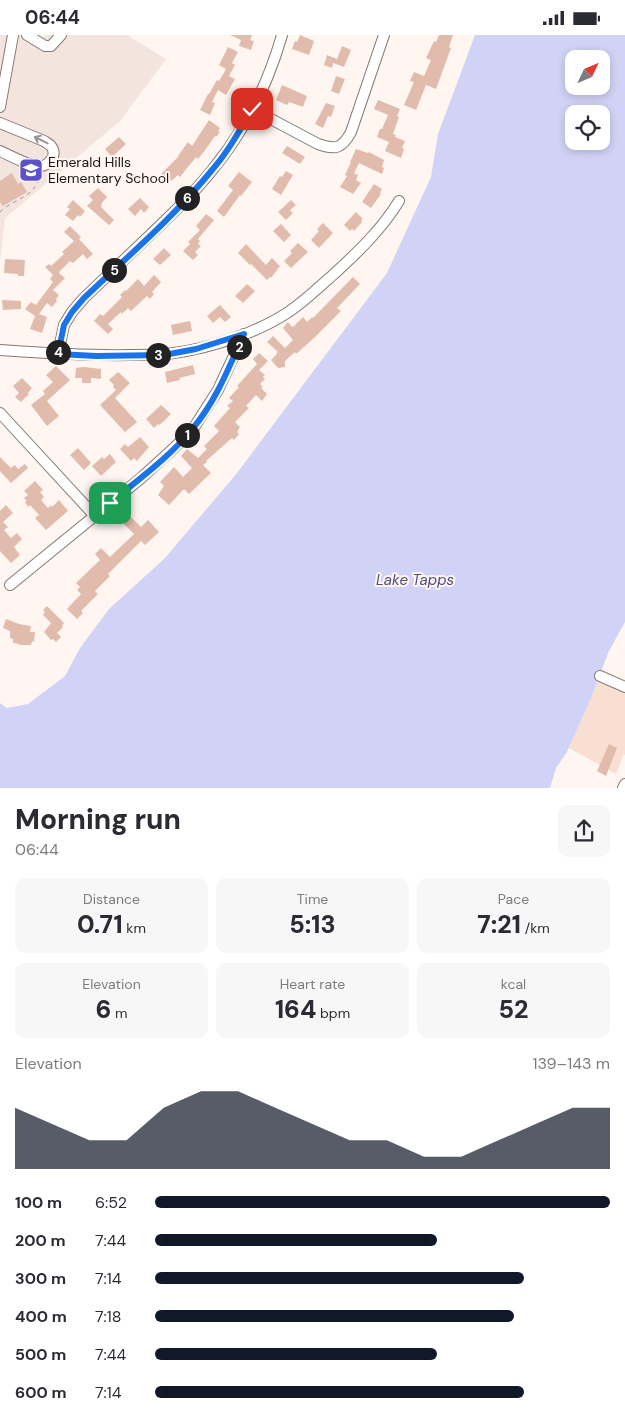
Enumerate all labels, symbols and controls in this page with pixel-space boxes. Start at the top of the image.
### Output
text: 06:44 [25,5,80,30]
north arrow [565,50,610,95]
map controls [565,50,610,150]
pin [231,88,273,130]
icon: check [238,95,266,123]
button: locate [565,105,610,150]
one-way arrow [33,135,48,145]
place label: Emerald Hills Elementary School [48,153,169,187]
school or university icon: Emerald Hills Elementary School [18,157,44,183]
pin: 6 [174,185,200,211]
text: 6 [183,189,192,207]
pin: 5 [102,257,126,283]
text: 5 [110,261,119,279]
pin: 2 [226,335,252,359]
text: 2 [235,338,244,356]
pin: 4 [46,339,70,365]
text: 4 [54,343,63,361]
pin: 3 [146,343,170,367]
text: 3 [154,346,163,364]
pin: 1 [174,423,200,447]
text: 1 [185,426,190,444]
pin [89,482,131,524]
icon: arrive [96,489,124,517]
water label: Lake Tapps [376,570,454,590]
text: Morning run [15,801,181,838]
button: share [558,805,610,857]
text: 06:44 [15,839,59,860]
text: Distance [83,890,140,908]
text: Time [297,890,328,908]
text: Pace [498,890,529,908]
text: 0.71 [77,908,123,941]
text: 5:13 [289,908,336,941]
text: 7:21 [477,908,521,941]
text: km [123,919,146,937]
text: /km [521,919,550,937]
text: Elevation [82,975,141,993]
text: Heart rate [280,975,345,993]
text: kcal [501,975,526,993]
text: 6 [95,993,111,1026]
text: 164 [275,993,316,1026]
text: 52 [499,993,528,1026]
text: m [111,1004,128,1022]
text: bpm [316,1004,350,1022]
text: Elevation [15,1053,82,1074]
text: 139–143 m [533,1053,610,1074]
text: 100 m [15,1192,62,1213]
text: 6:52 [95,1192,127,1213]
text: 200 m [15,1230,66,1251]
text: 7:44 [95,1230,126,1251]
text: 300 m [15,1268,66,1289]
text: 7:14 [95,1268,121,1289]
text: 400 m [15,1306,67,1327]
text: 7:18 [95,1306,122,1327]
text: 500 m [15,1344,66,1365]
text: 7:44 [95,1344,126,1365]
text: 600 m [15,1382,67,1403]
text: 7:14 [95,1382,121,1403]

